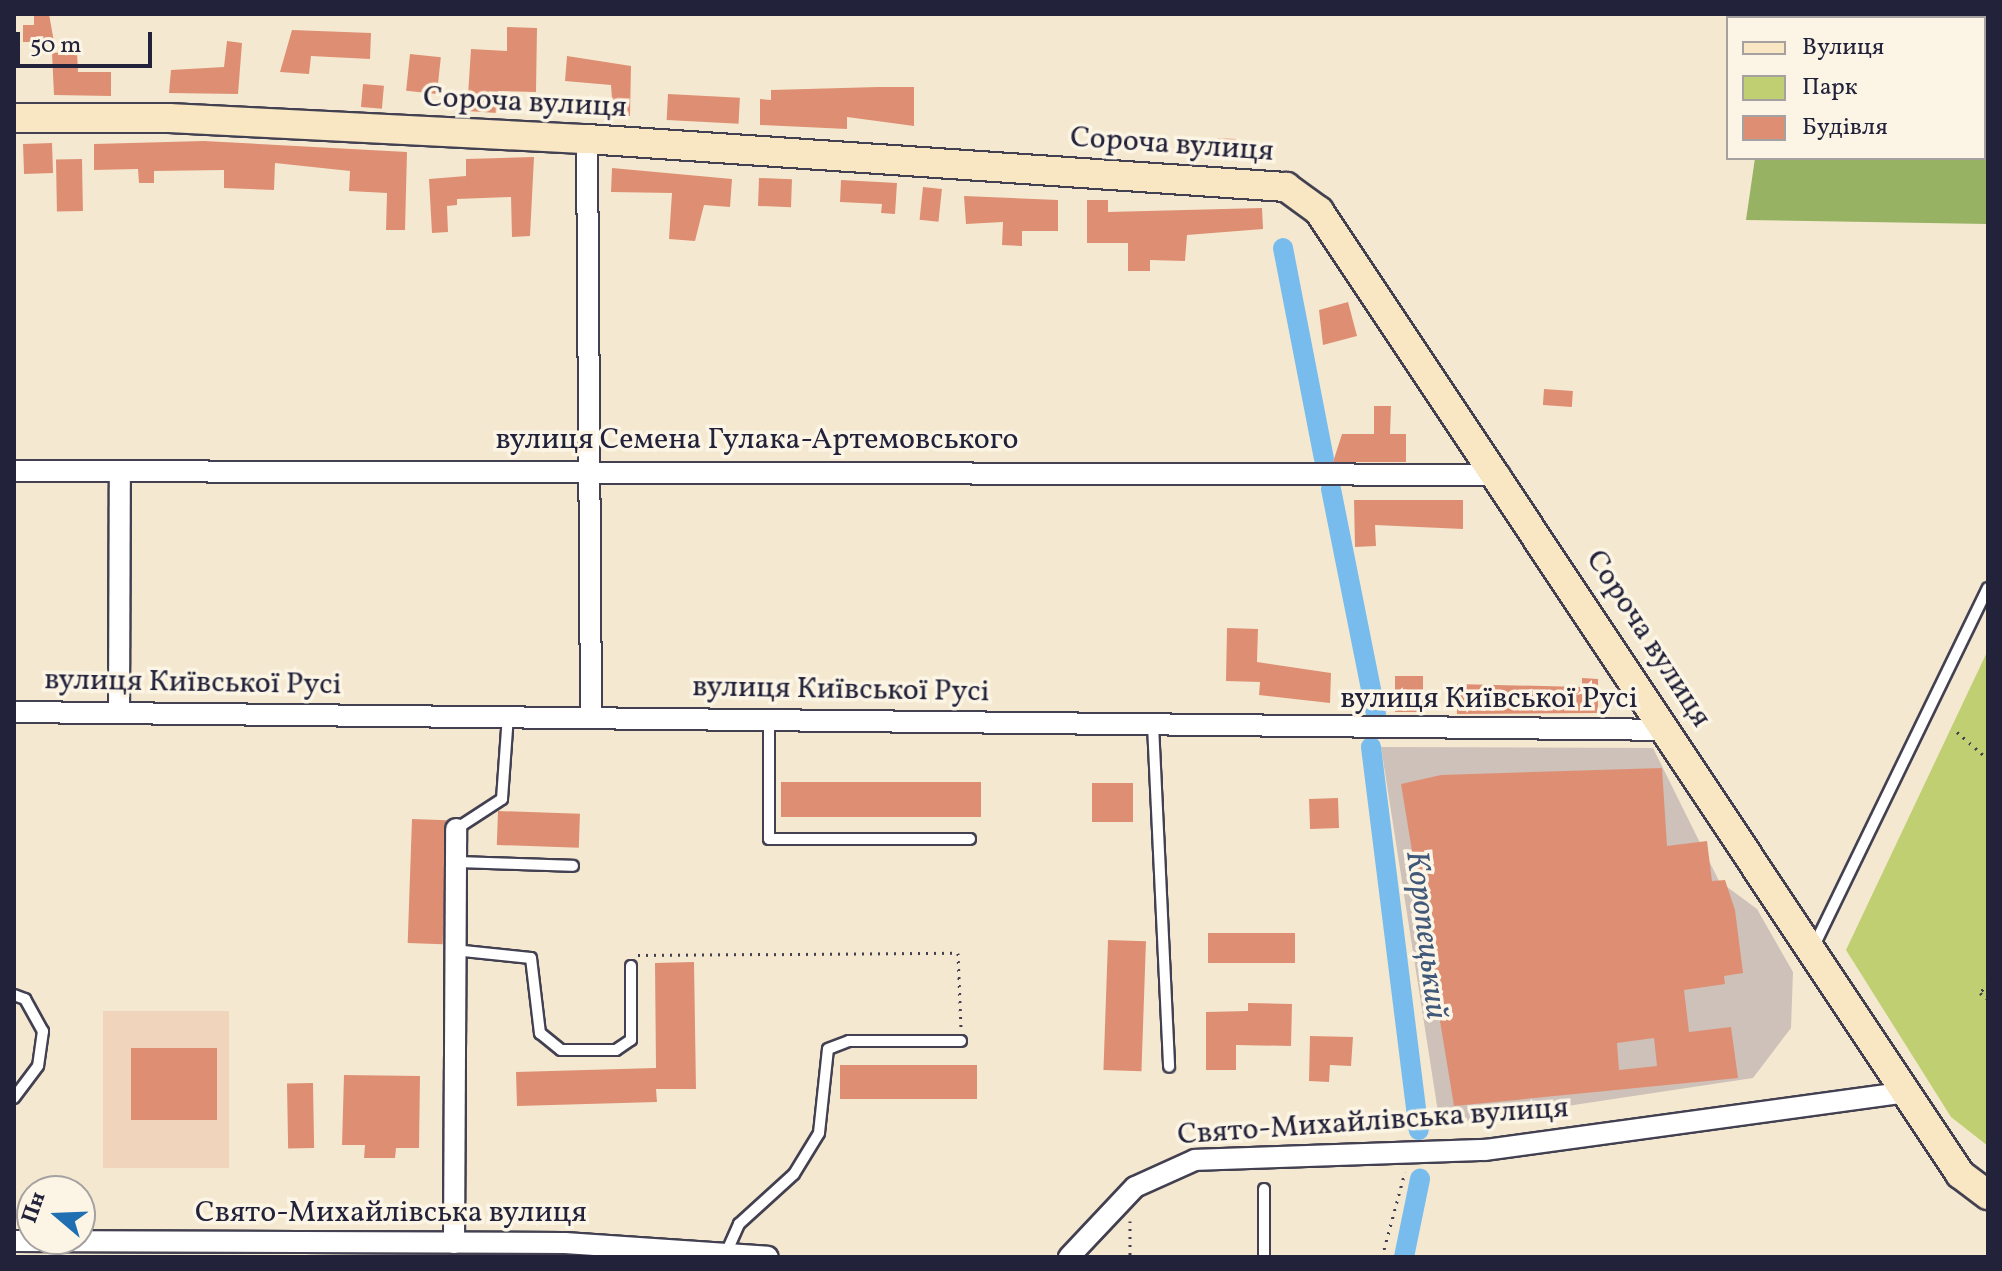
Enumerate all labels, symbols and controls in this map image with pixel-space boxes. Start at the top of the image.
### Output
scale bar [20,16,156,66]
legend [1726,16,1986,160]
text: 50 m [30,29,82,63]
text: Вулиця [1802,31,1884,65]
text: Парк [1802,71,1858,105]
street label: Сороча вулиця [422,80,628,126]
text: Будівля [1802,111,1888,145]
street label: Сороча вулиця [1069,120,1275,170]
street label: вулиця Семена Гулака-Артемовського [495,422,1019,458]
street label: Сороча вулиця [1577,544,1719,734]
street label: вулиця Київської Русі [44,662,342,704]
street label: вулиця Київської Русі [692,669,990,711]
street label: вулиця Київської Русі [1340,681,1638,717]
water label: Коропецький [1396,848,1454,1022]
street label: Свято-Михайлівська вулиця [1176,1090,1570,1154]
north arrow [16,1175,96,1255]
text: Пн [15,1188,54,1227]
street label: Свято-Михайлівська вулиця [195,1195,587,1231]

